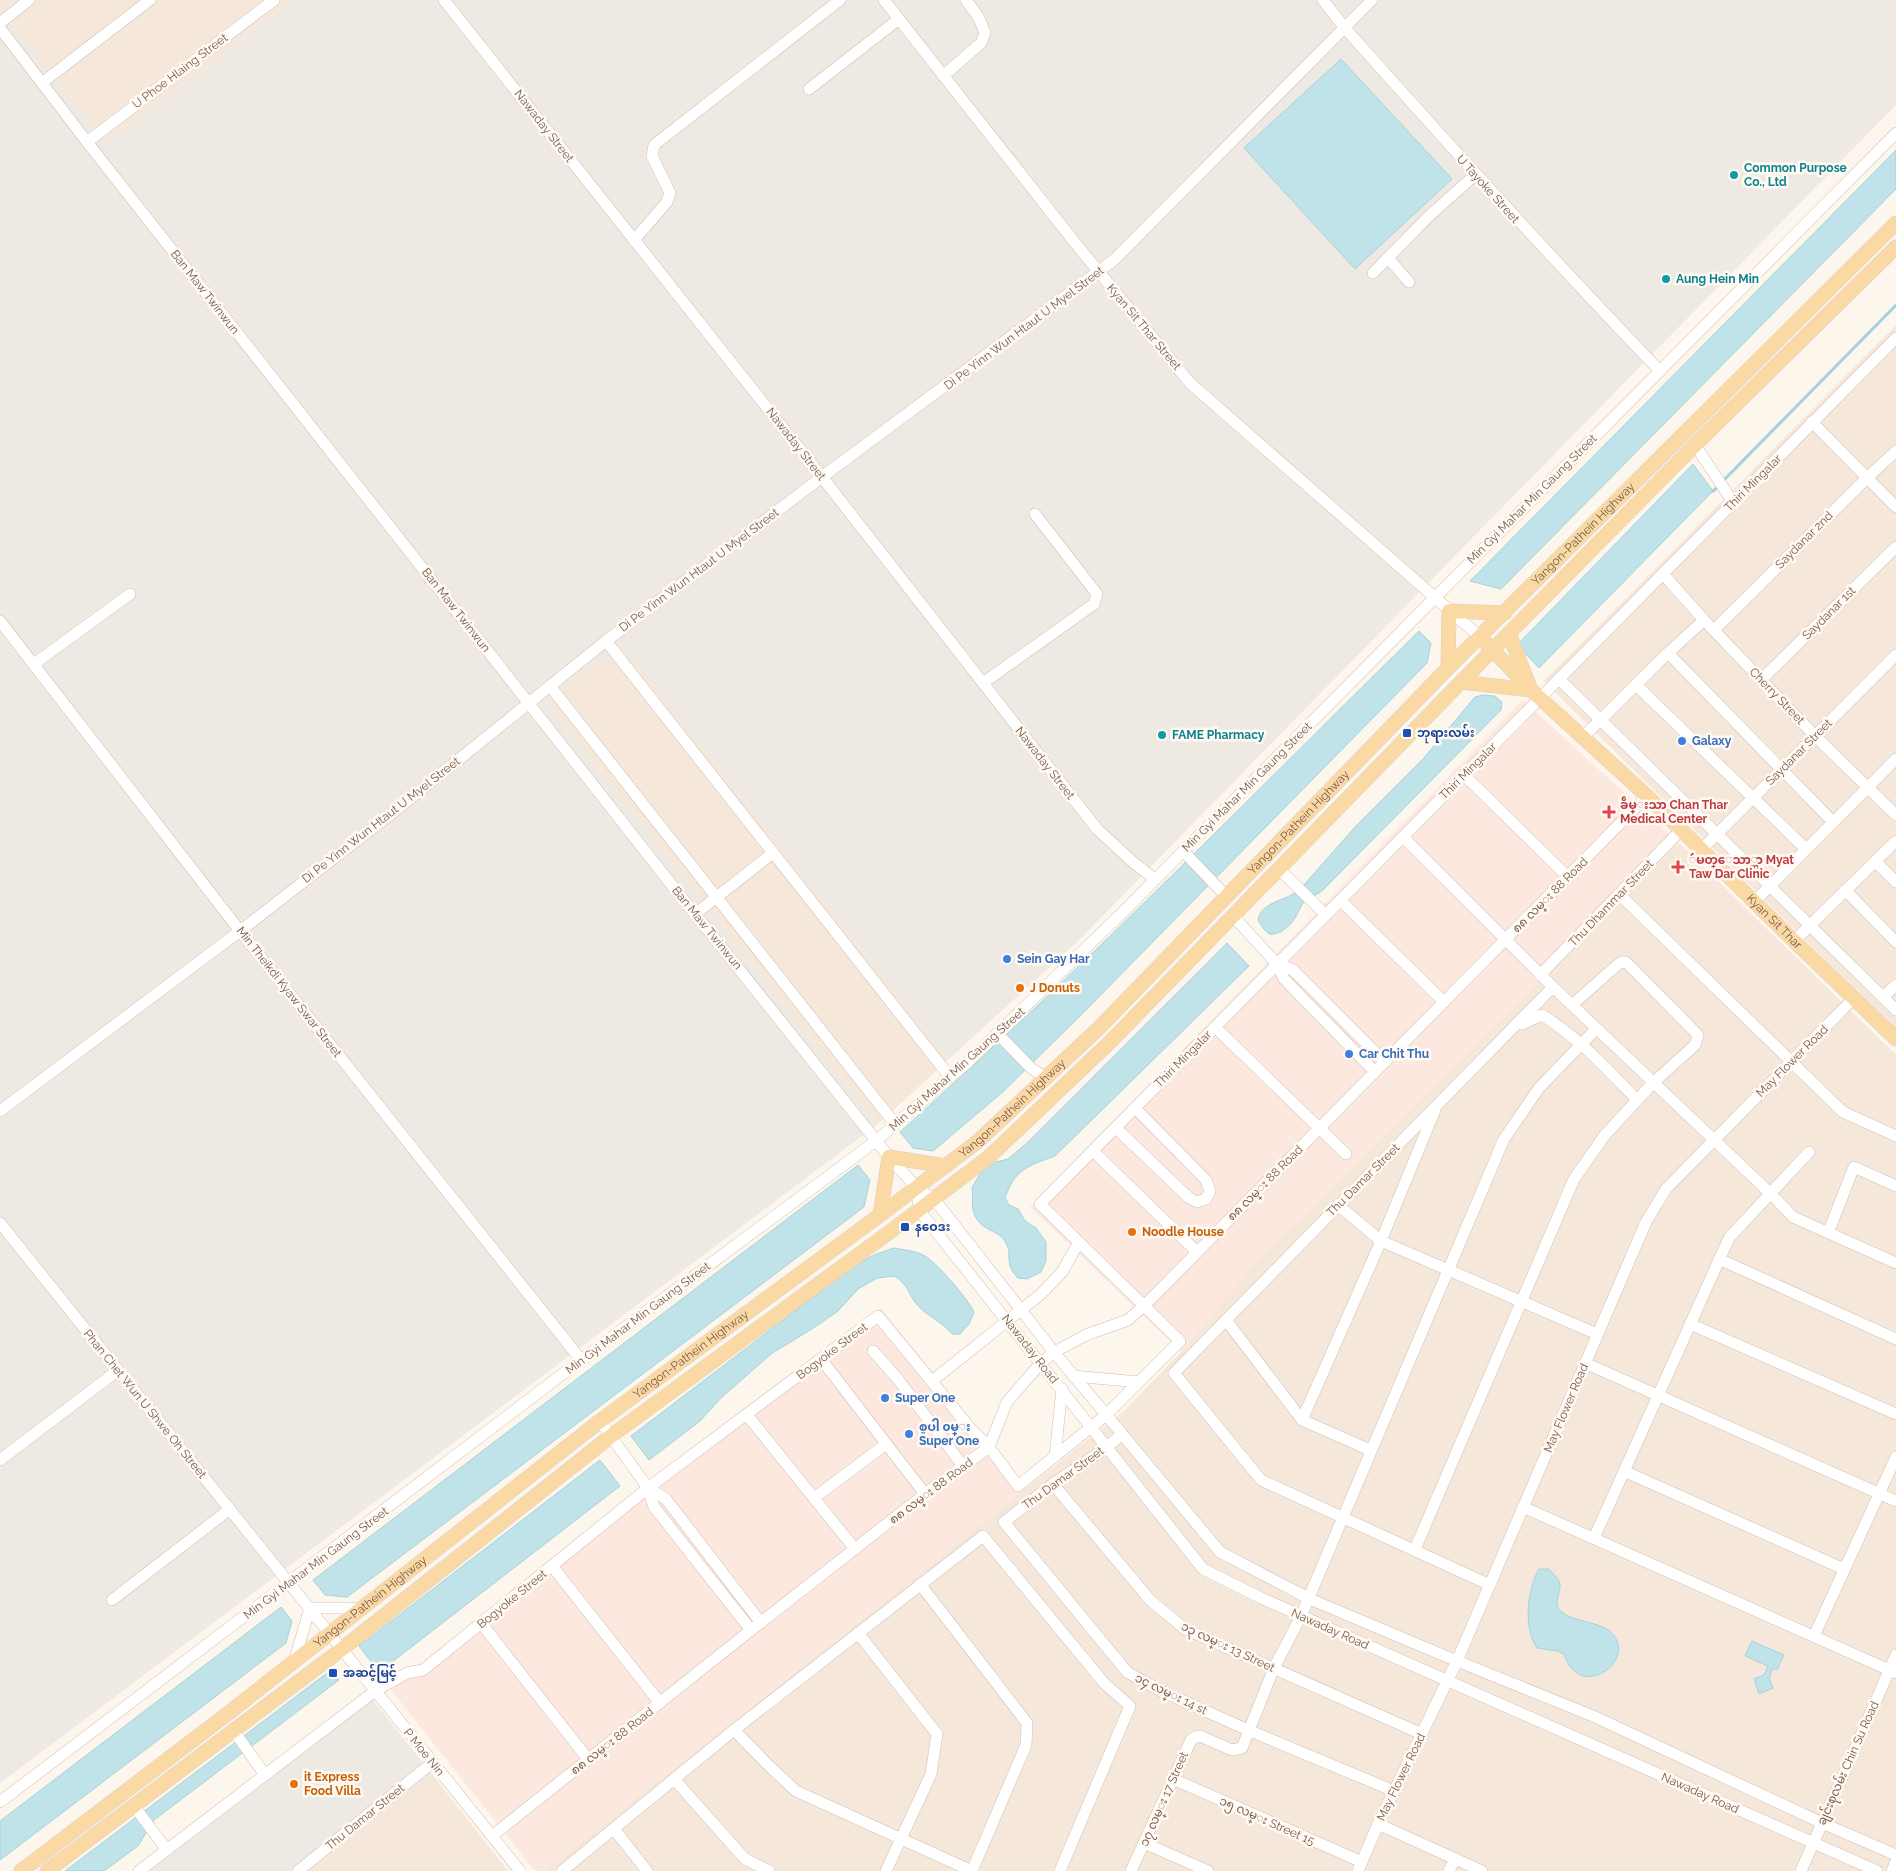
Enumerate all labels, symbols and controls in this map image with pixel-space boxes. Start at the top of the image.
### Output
street label: U Phoe Hlaing Street [130,31,230,111]
street label: Nawaday Street [511,87,577,165]
street label: U Tayoke Street [1454,152,1522,226]
place label: Common Purpose Co., Ltd [1744,161,1847,189]
marker: Common Purpose Co., Ltd [1728,169,1740,181]
street label: Ban Maw Twinwun [168,247,242,337]
street label: Di Pe Yinn Wun Htaut U Myel Street [941,263,1107,393]
place label: Aung Hein Min [1676,272,1759,286]
marker: Aung Hein Min [1660,273,1672,285]
street label: Kyan Sit Thar Street [1104,281,1184,373]
street label: Nawaday Street [763,405,829,483]
street label: Min Gyi Mahar Min Gaung Street [1464,431,1600,567]
street label: Thiri Mingalar [1722,451,1785,514]
street label: Yangon-Pathein Highway [1528,479,1638,588]
street label: Di Pe Yinn Wun Htaut U Myel Street [616,505,782,635]
street label: Saydanar 2nd [1772,508,1836,572]
street label: Ban Maw Twinwun [419,565,493,655]
street label: Saydanar 1st [1800,584,1858,642]
street label: Cherry Street [1747,665,1807,727]
street label: Saydanar Street [1763,716,1835,788]
street label: Min Gyi Mahar Min Gaung Street [1179,719,1315,855]
place label: ဘုရားလမ်း [1417,723,1474,744]
street label: Nawaday Street [1012,724,1078,802]
marker: ဘုရားလမ်း [1401,727,1413,739]
place label: FAME Pharmacy [1172,728,1265,742]
marker: FAME Pharmacy [1156,729,1168,741]
place label: Galaxy [1692,734,1732,748]
marker: Galaxy [1676,735,1688,747]
street label: Thiri Mingalar [1437,739,1500,802]
street label: Di Pe Yinn Wun Htaut U Myel Street [299,754,463,886]
street label: Yangon-Pathein Highway [1245,767,1353,877]
place label: ခဵမ္းသာ Chan Thar Medical Center [1620,796,1728,826]
marker: ခဵမ္းသာ Chan Thar Medical Center [1602,805,1616,819]
place label: ဴမတ္ေသာ္တာ Myat Taw Dar Clinic [1689,852,1794,881]
street label: ၈၈ လမ္း 88 Road [1509,854,1592,937]
street label: Thu Dhammar Street [1566,857,1656,949]
marker: ဴမတ္ေသာ္တာ Myat Taw Dar Clinic [1671,860,1685,874]
street label: Ban Maw Twinwun [669,884,745,972]
street label: Kyan Sit Thar [1744,891,1805,952]
street label: Min Theikdi Kyaw Swar Street [234,924,344,1060]
place label: Sein Gay Har [1017,952,1090,966]
marker: Sein Gay Har [1001,953,1013,965]
place label: J Donuts [1030,981,1080,995]
marker: J Donuts [1014,982,1026,994]
street label: Min Gyi Mahar Min Gaung Street [886,1004,1028,1134]
street label: May Flower Road [1753,1022,1831,1100]
street label: Thiri Mingalar [1152,1027,1215,1090]
place label: Car Chit Thu [1359,1047,1429,1061]
marker: Car Chit Thu [1343,1048,1355,1060]
street label: Yangon-Pathein Highway [956,1056,1069,1160]
street label: Thu Damar Street [1324,1141,1402,1219]
street label: ၈၈ လမ္း 88 Road [1224,1142,1307,1225]
place label: နဝေဒး [915,1220,950,1237]
marker: နဝေဒး [899,1221,911,1233]
place label: Noodle House [1142,1225,1224,1239]
marker: Noodle House [1126,1226,1138,1238]
street label: Min Gyi Mahar Min Gaung Street [563,1259,713,1377]
street label: Yangon-Pathein Highway [630,1307,752,1401]
street label: Nawaday Road [999,1312,1061,1386]
street label: Bogyoke Street [794,1320,870,1382]
street label: Phan Chet Wun U Shwe Oh Street [81,1327,209,1481]
street label: May Flower Road [1541,1361,1591,1455]
place label: Super One [895,1391,955,1405]
marker: Super One [879,1392,891,1404]
place label: စူပါ ၀မ္း Super One [919,1418,979,1448]
marker: စူပါ ၀မ္း Super One [903,1428,915,1440]
street label: Thu Damar Street [1019,1444,1107,1512]
street label: ၈၈ လမ္း 88 Road [887,1455,977,1529]
street label: Min Gyi Mahar Min Gaung Street [241,1504,391,1622]
street label: Yangon-Pathein Highway [311,1553,430,1650]
street label: Bogyoke Street [474,1567,550,1631]
street label: Nawaday Road [1289,1606,1371,1652]
street label: ၁၃ လမ္း 13 Street [1178,1619,1277,1678]
place label: အဆင့်မြင့် [343,1663,397,1683]
marker: အဆင့်မြင့် [327,1667,339,1679]
street label: ၁၄ လမ္း 14 st [1131,1671,1209,1720]
street label: ချင်းစုလမ်း Chin Su Road [1812,1698,1884,1828]
street label: ၈၈ လမ္း 88 Road [568,1704,657,1779]
street label: P Moe Nin [401,1726,447,1778]
street label: May Flower Road [1374,1731,1428,1823]
street label: ၁၇ လမ္း 17 Street [1137,1750,1194,1850]
place label: it Express Food Villa [304,1770,361,1798]
street label: Nawaday Road [1659,1770,1741,1816]
marker: it Express Food Villa [288,1778,300,1790]
street label: Thu Damar Street [323,1781,407,1853]
street label: ၁၅ လမ္း Street 15 [1216,1794,1317,1851]

